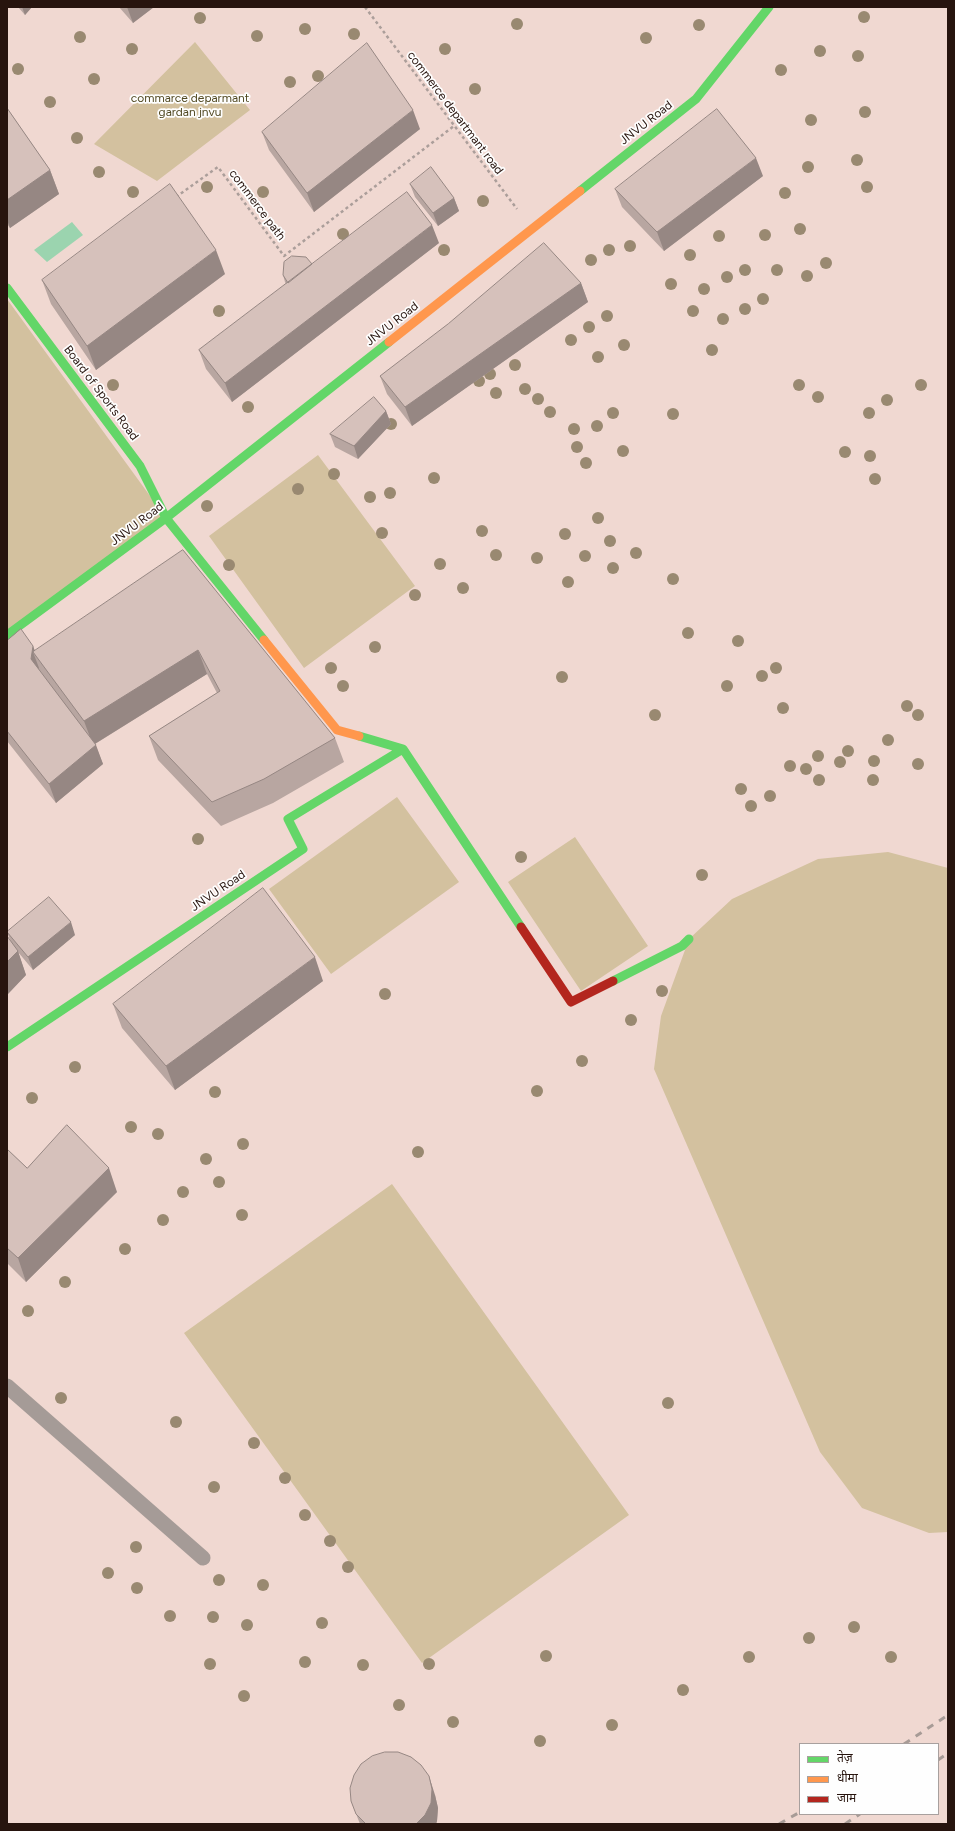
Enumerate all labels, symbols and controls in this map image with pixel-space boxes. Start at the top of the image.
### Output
street label: commerce departmant road [404,49,506,177]
park label: commarce deparmant gardan jnvu [131,91,249,119]
street label: JNVU Road [617,98,675,148]
street label: commerce path [226,167,288,243]
street label: JNVU Road [363,299,421,349]
street label: Board of Sports Road [61,343,141,443]
street label: JNVU Road [108,499,166,549]
street label: JNVU Road [188,867,248,915]
legend [799,1743,939,1815]
text: तेज़ [837,1751,853,1765]
text: धीमा [837,1771,858,1785]
text: जाम [837,1791,856,1805]

